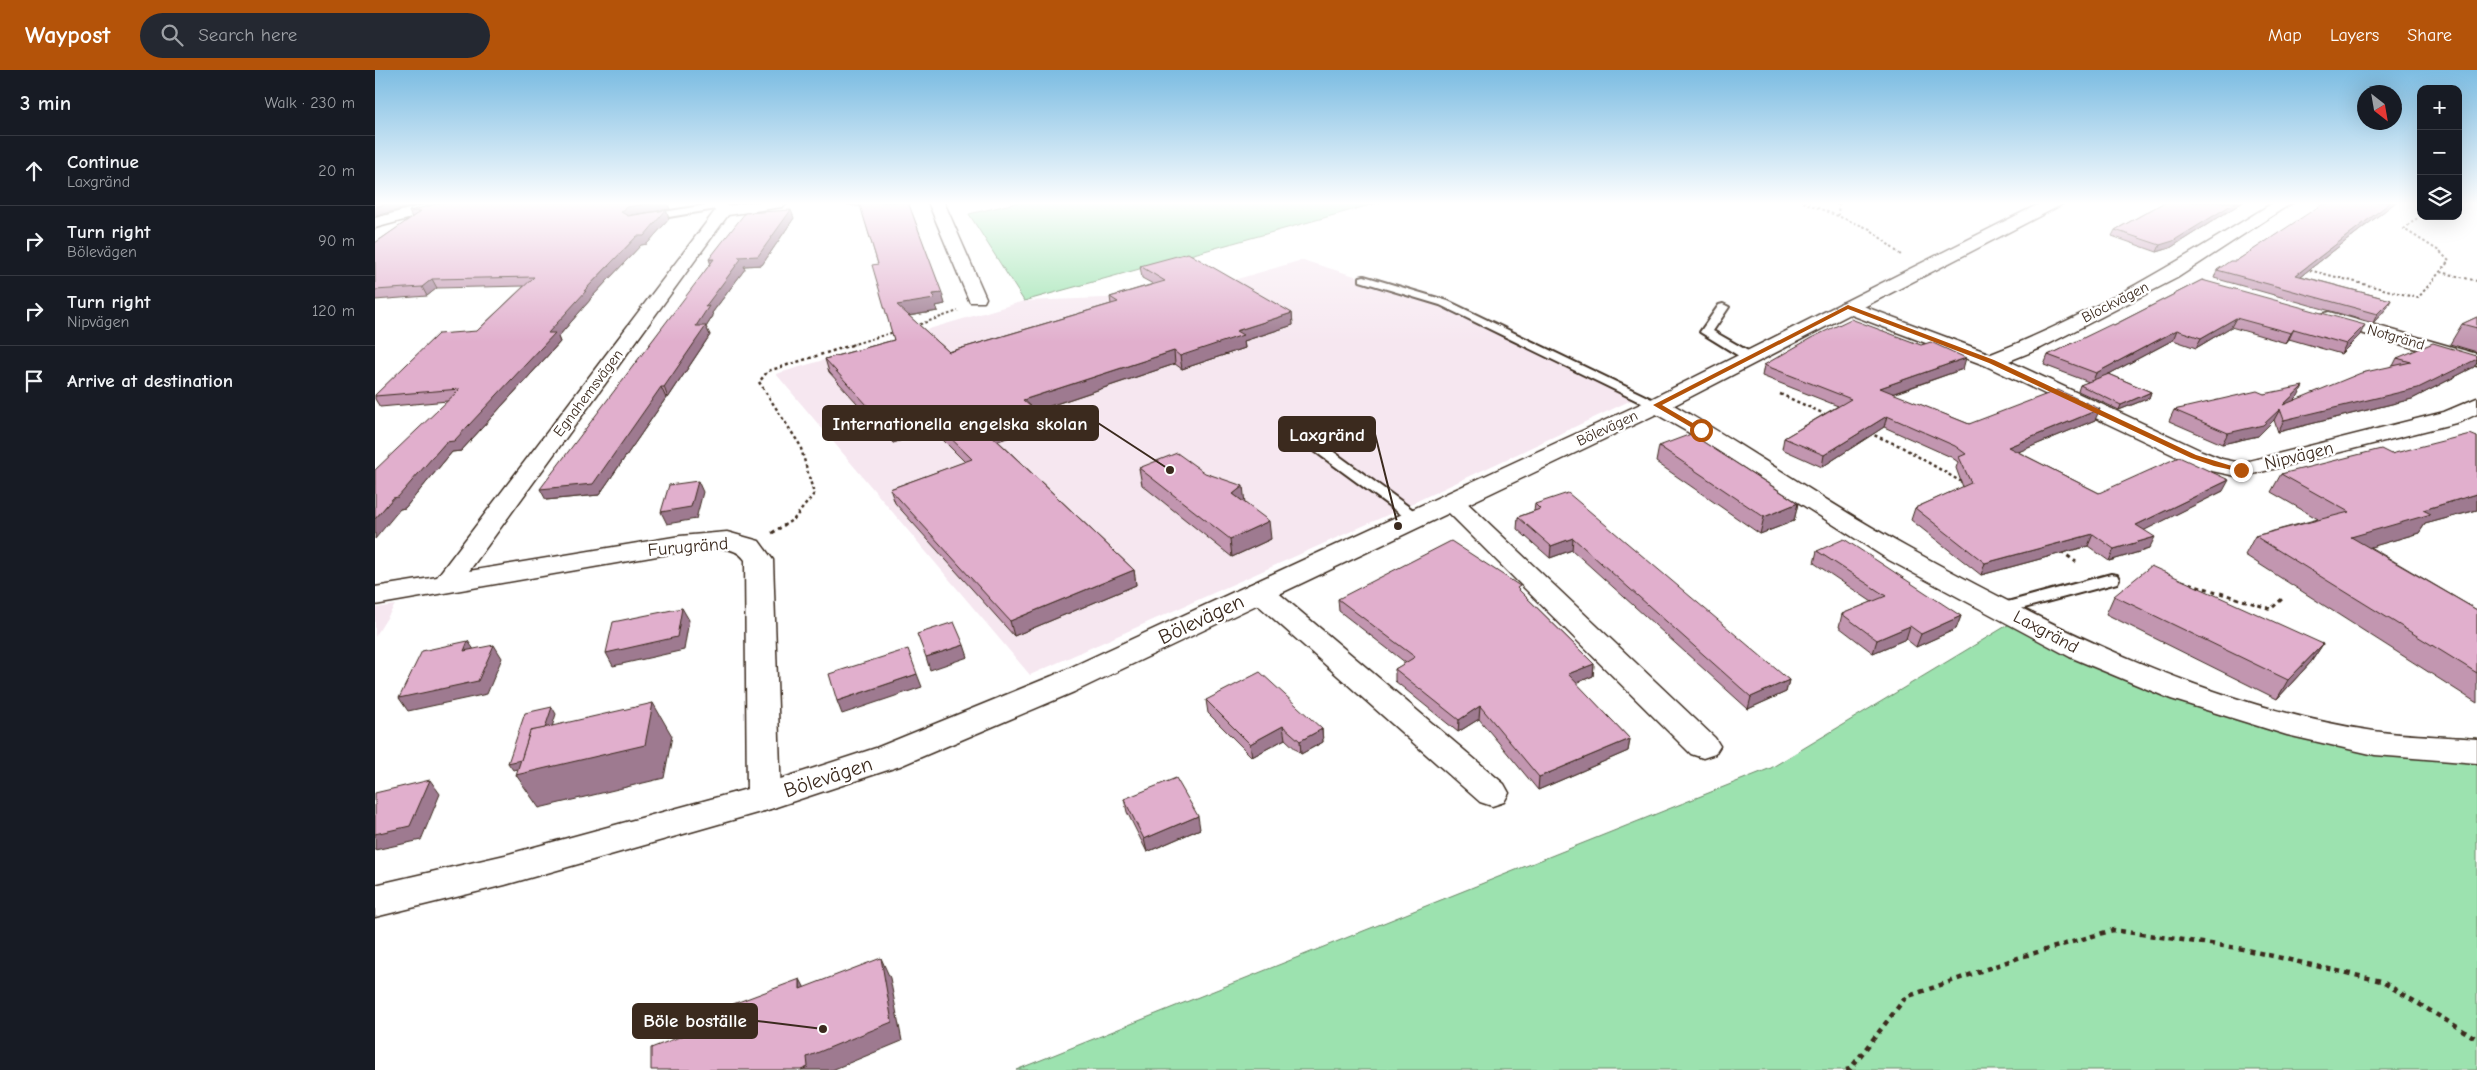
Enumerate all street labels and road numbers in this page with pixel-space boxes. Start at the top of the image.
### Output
street label: Blockvägen [2079,278,2151,326]
street label: Notgränd [2365,320,2427,354]
street label: Egnahemsvägen [549,346,627,440]
street label: Bölevägen [1574,406,1640,450]
street label: Nipvägen [2262,437,2336,475]
street label: Furugränd [647,533,729,561]
street label: Bölevägen [1154,589,1248,649]
street label: Laxgränd [2010,606,2082,658]
street label: Bölevägen [781,751,875,803]

